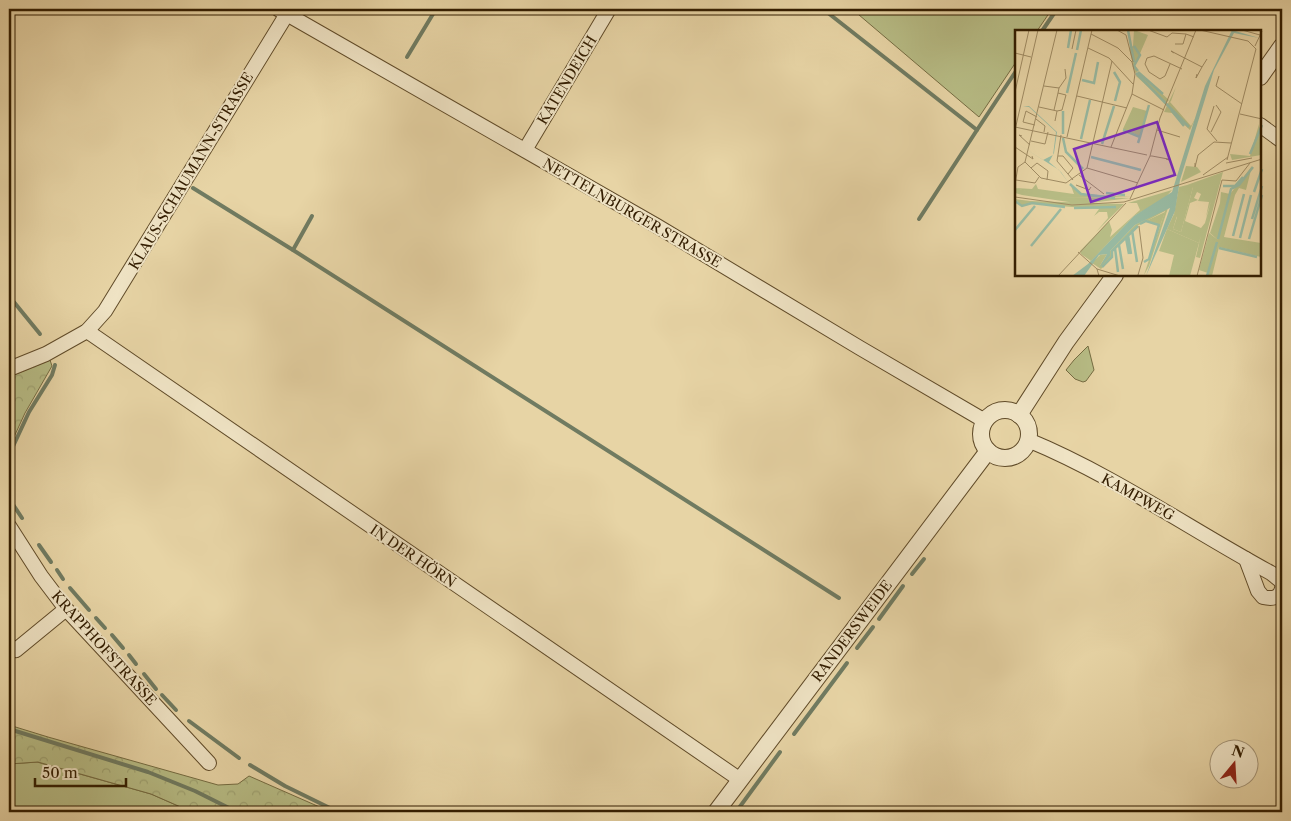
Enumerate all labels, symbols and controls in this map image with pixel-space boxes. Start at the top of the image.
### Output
inset map [1015,30,1261,276]
street label: KATENDEICH [533,32,601,128]
street label: KLAUS-SCHAUMANN-STRASSE [125,69,257,273]
street label: NETTELNBURGER STRASSE [539,154,725,272]
street label: KAMPWEG [1098,470,1178,524]
street label: IN DER HÖRN [367,521,460,592]
street label: RANDERSWEIDE [808,577,896,685]
street label: KRAPPHOFSTRASSE [48,587,160,709]
north arrow [1208,738,1258,788]
text: N [1229,741,1247,762]
scale bar [35,756,126,788]
text: 50 m [42,763,78,782]

